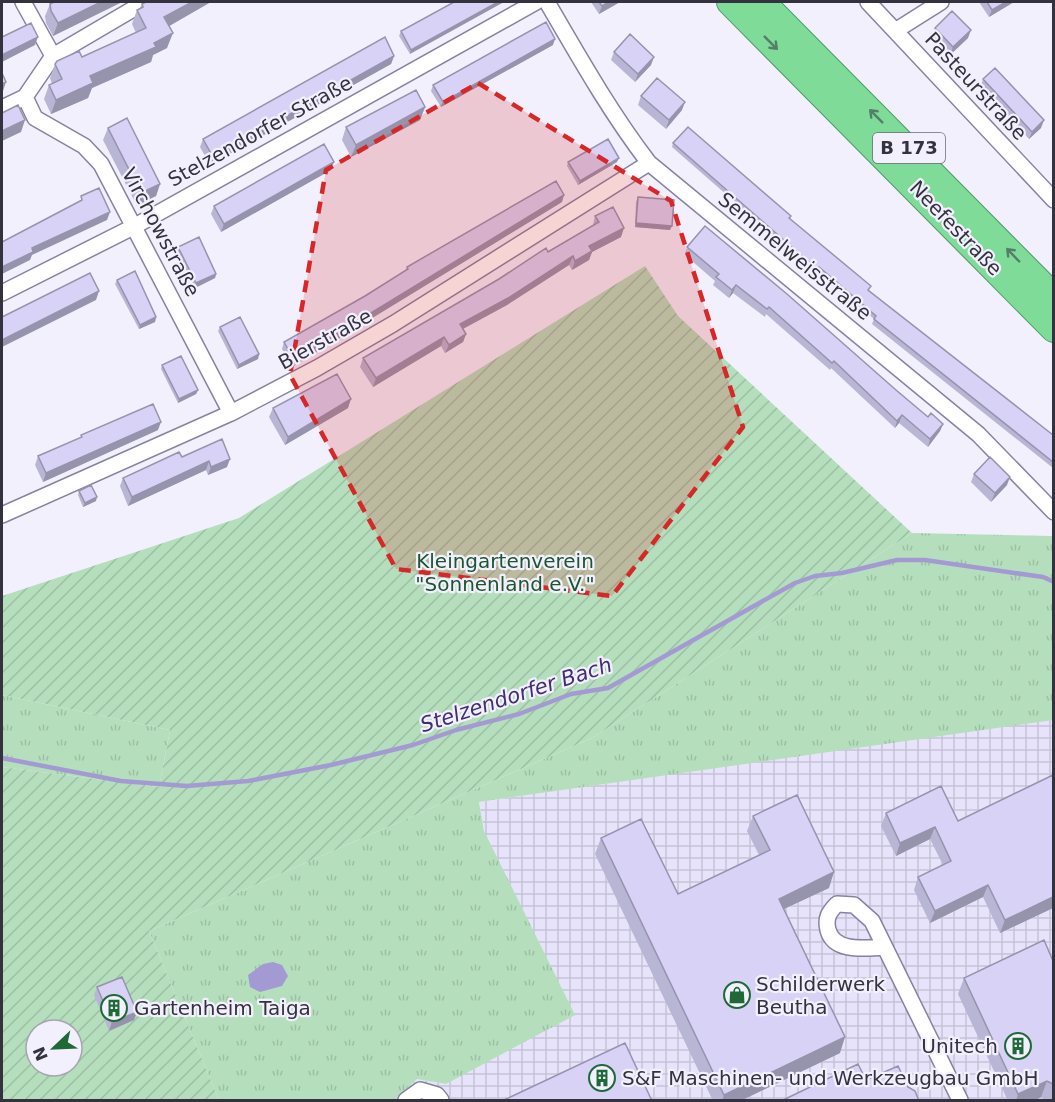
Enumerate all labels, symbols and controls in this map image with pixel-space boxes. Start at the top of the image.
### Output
street label: Pasteurstraße [920,27,1032,145]
one-way arrow [763,36,778,50]
street label: Stelzendorfer Straße [164,70,356,192]
one-way arrow [869,108,884,123]
road number: B 173 [873,133,945,163]
street label: Virchowstraße [117,163,205,301]
street label: Neefestraße [905,176,1007,280]
street label: Semmelweisstraße [714,187,876,325]
one-way arrow [1005,248,1020,263]
street label: Bierstraße [274,303,376,375]
park label: Kleingartenverein "Sonnenland e.V." [415,549,595,596]
water label: Stelzendorfer Bach [417,653,615,737]
place label: Schilderwerk Beutha [756,972,886,1019]
shop icon: Schilderwerk Beutha [722,980,752,1010]
building icon: Gartenheim Taiga [99,993,129,1023]
place label: Gartenheim Taiga [134,996,311,1020]
north arrow [24,1018,84,1078]
building icon: Unitech [1003,1031,1033,1061]
place label: Unitech [921,1034,998,1058]
text: N [29,1044,52,1064]
building icon: S&F Maschinen- und Werkzeugbau GmbH [587,1063,617,1093]
place label: S&F Maschinen- und Werkzeugbau GmbH [622,1066,1039,1090]

